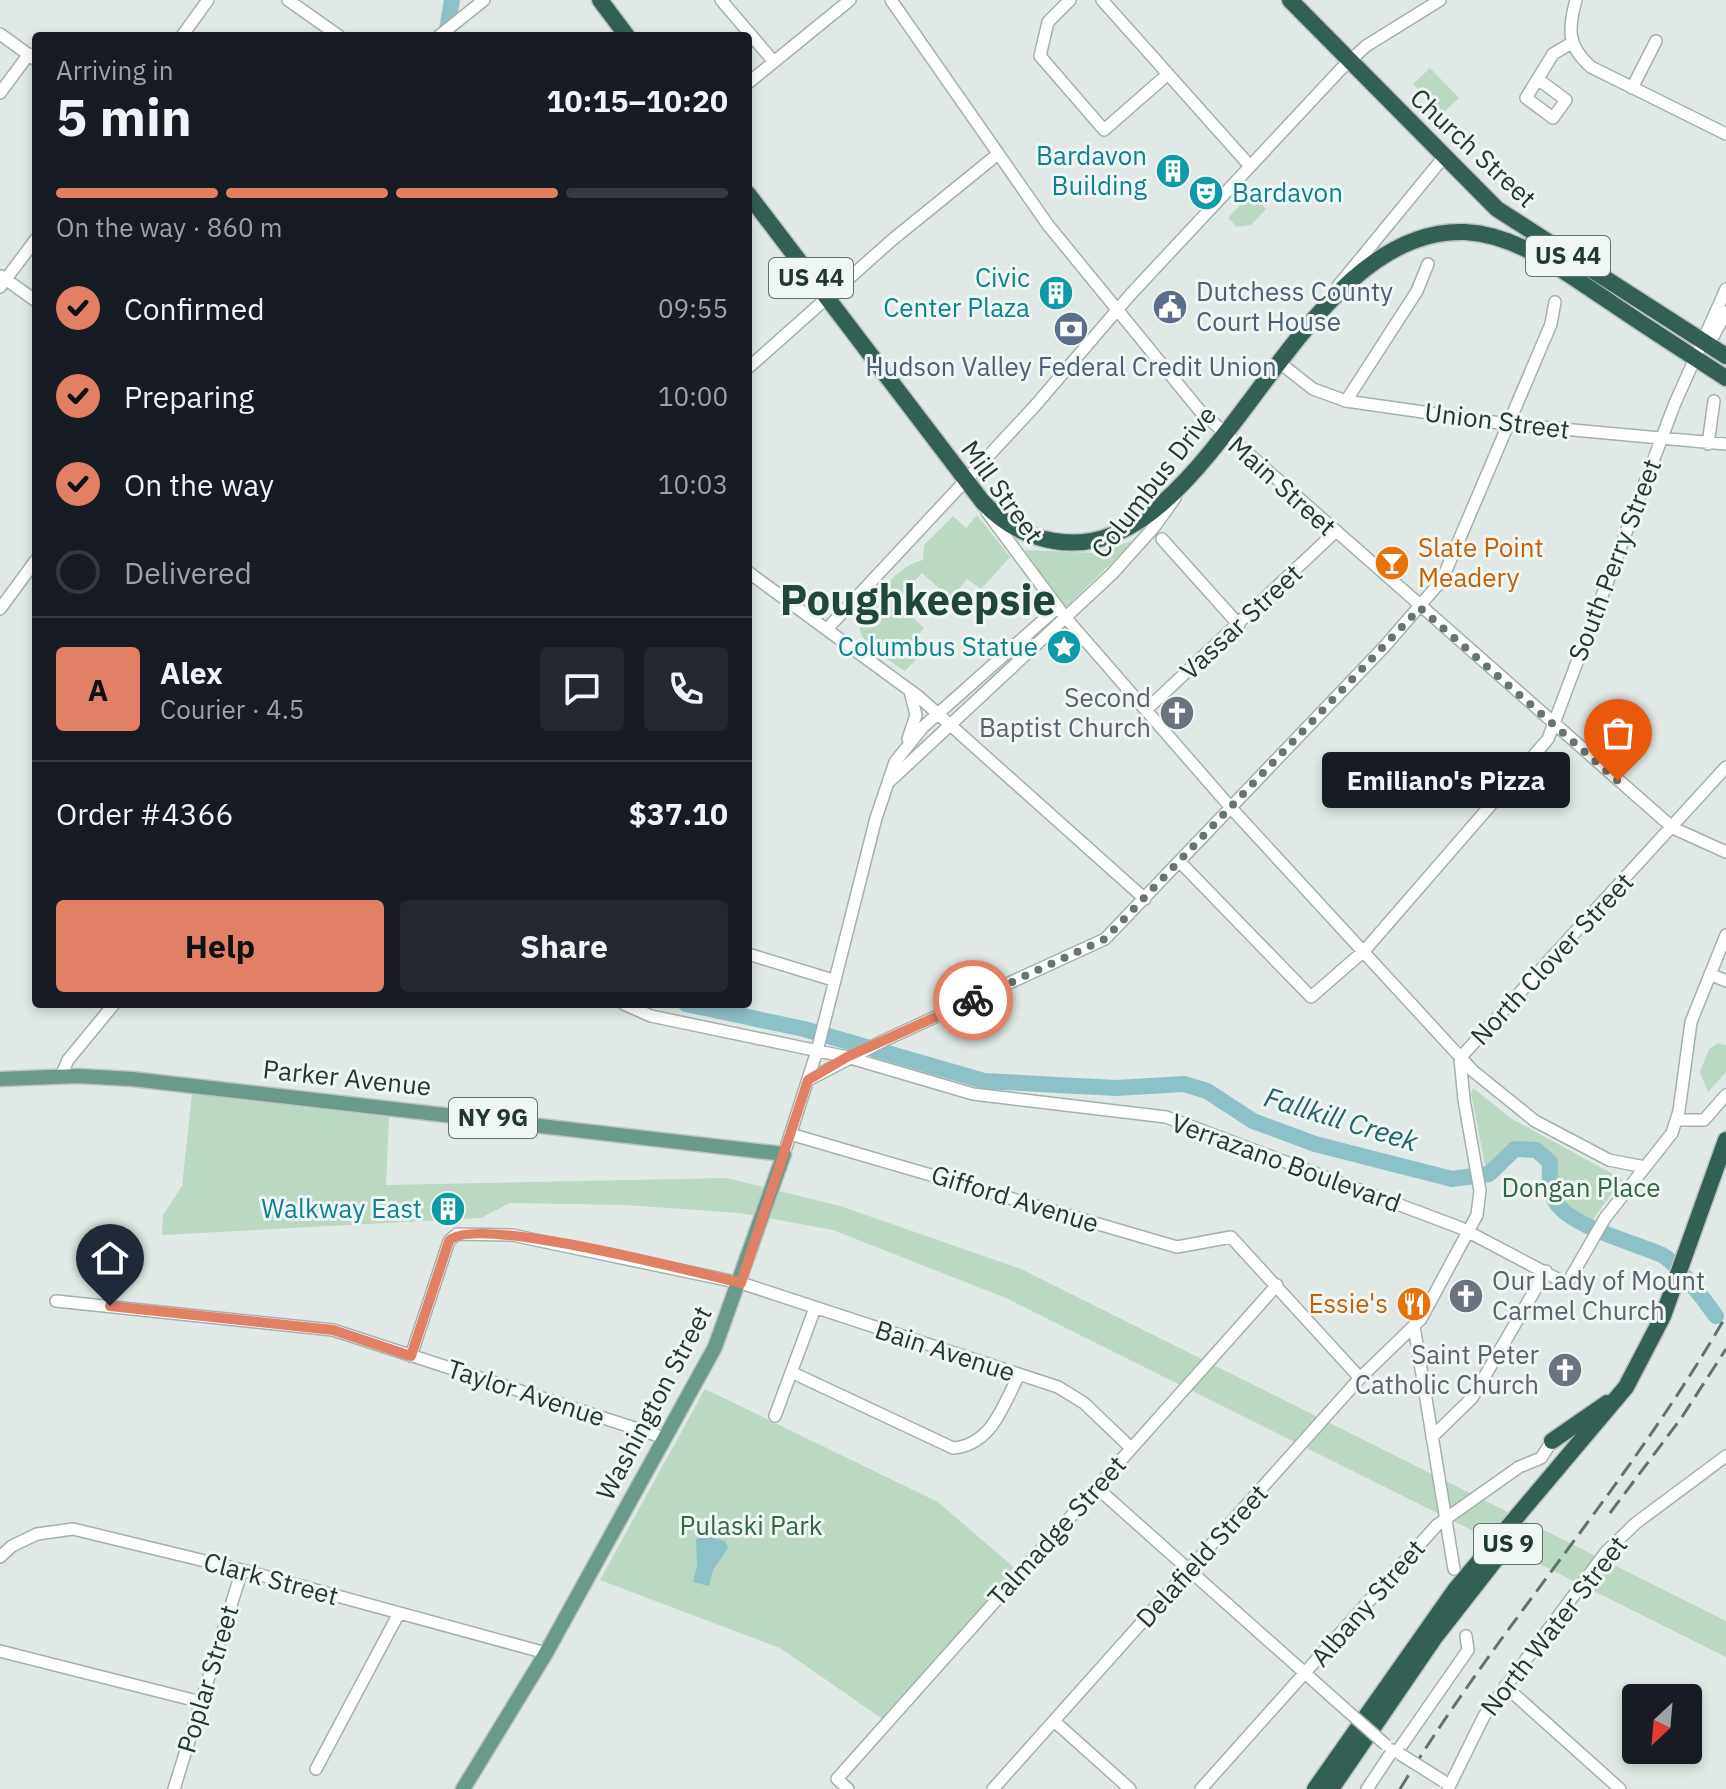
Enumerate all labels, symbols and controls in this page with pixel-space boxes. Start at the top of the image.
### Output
text: Arriving in [56,53,173,87]
street label: Church Street [1403,80,1544,214]
text: 10:15–10:20 [547,81,728,120]
text: 5 min [56,83,192,150]
place label: Bardavon Building [1036,138,1147,202]
building icon: Bardavon Building [1154,152,1192,190]
theatre icon: Bardavon [1187,174,1225,212]
place label: Bardavon [1232,175,1343,209]
text: On the way · 860 m [56,210,282,244]
road number: US 44 [1526,236,1610,276]
road number: US 44 [769,258,853,298]
place label: Civic Center Plaza [883,260,1030,324]
building icon: Civic Center Plaza [1037,274,1075,312]
place label: Dutchess County Court House [1196,274,1393,338]
icon: check [56,286,100,330]
public building icon: Dutchess County Court House [1151,288,1189,326]
text: Confirmed [124,289,265,328]
text: 09:55 [658,291,728,325]
bank icon: Hudson Valley Federal Credit Union [1052,310,1090,348]
place label: Hudson Valley Federal Credit Union [865,349,1277,383]
icon: check [56,374,100,418]
text: Preparing [124,377,254,416]
text: 10:00 [658,379,728,413]
street label: Union Street [1423,394,1571,446]
street label: Columbus Drive [1083,398,1223,564]
street label: Main Street [1222,428,1344,543]
street label: Mill Street [954,433,1052,550]
street label: South Perry Street [1560,454,1668,666]
icon: check [56,462,100,506]
text: On the way [124,465,274,504]
text: 10:03 [658,467,728,501]
place label: Slate Point Meadery [1418,530,1544,594]
bar icon: Slate Point Meadery [1373,544,1411,582]
text: Delivered [124,553,252,592]
street label: Vassar Street [1172,556,1309,687]
district label: Poughkeepsie [780,572,1056,627]
place icon: Columbus Statue [1045,628,1083,666]
place label: Columbus Statue [838,629,1038,663]
button: chat [540,647,624,731]
button: phone [644,647,728,731]
text: Alex [160,653,223,692]
text: A [88,670,108,709]
place label: Second Baptist Church [979,680,1151,744]
text: Courier · 4.5 [160,692,304,726]
church icon: Second Baptist Church [1158,694,1196,732]
pin [1584,699,1652,781]
icon: bag [1596,711,1640,755]
callout: Emiliano's Pizza [1322,753,1570,809]
text: Emiliano's Pizza [1347,763,1545,797]
text: Order #4366 [56,794,233,833]
text: $37.10 [629,794,728,833]
street label: North Clover Street [1462,865,1640,1052]
button: Help [56,900,384,992]
button: Share [400,900,728,992]
courier [933,960,1013,1040]
icon: bike [951,978,995,1022]
street label: Parker Avenue [261,1051,433,1103]
water label: Fallkill Creek [1260,1078,1423,1160]
road number: NY 9G [449,1098,537,1138]
street label: Verrazano Boulevard [1167,1105,1406,1219]
street label: Gifford Avenue [927,1156,1103,1240]
park label: Dongan Place [1501,1170,1661,1204]
building icon: Walkway East [429,1190,467,1228]
place label: Walkway East [261,1191,422,1225]
pin [76,1224,144,1306]
icon: home [88,1236,132,1280]
place label: Our Lady of Mount Carmel Church [1492,1263,1705,1327]
church icon: Our Lady of Mount Carmel Church [1447,1277,1485,1315]
restaurant icon: Essie's [1395,1285,1433,1323]
place label: Essie's [1308,1286,1388,1320]
street label: Washington Street [588,1300,719,1505]
street label: Bain Avenue [871,1311,1020,1389]
place label: Saint Peter Catholic Church [1355,1337,1539,1401]
street label: Taylor Avenue [443,1351,610,1434]
church icon: Saint Peter Catholic Church [1546,1351,1584,1389]
street label: Talmadge Street [980,1448,1133,1613]
street label: Delafield Street [1128,1477,1275,1634]
park label: Pulaski Park [679,1508,823,1542]
road number: US 9 [1474,1524,1542,1564]
street label: North Water Street [1472,1528,1634,1722]
street label: Albany Street [1303,1532,1432,1673]
street label: Clark Street [200,1544,342,1612]
street label: Poplar Street [168,1601,246,1757]
north arrow [1622,1684,1702,1764]
map controls [1622,1684,1702,1764]

